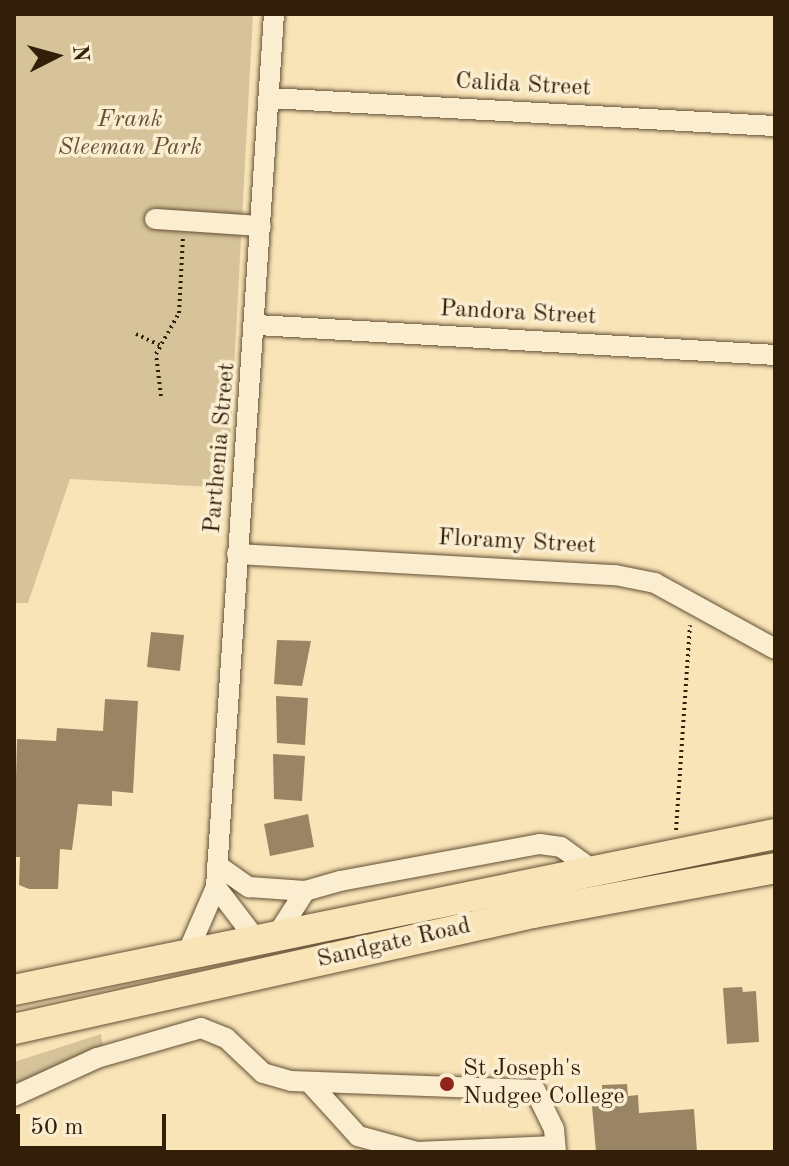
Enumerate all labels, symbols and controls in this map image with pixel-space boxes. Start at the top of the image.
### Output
north arrow [16,16,96,96]
text: N [68,44,92,63]
street label: Calida Street [455,68,591,104]
park label: Frank Sleeman Park [58,107,202,163]
street label: Pandora Street [439,296,597,332]
street label: Parthenia Street [199,362,243,534]
street label: Floramy Street [437,524,597,562]
street label: Sandgate Road [314,912,474,976]
place label: St Joseph's Nudgee College [463,1056,625,1112]
marker: St Joseph's Nudgee College [438,1075,456,1093]
scale bar [20,1098,170,1148]
text: 50 m [30,1116,84,1140]

